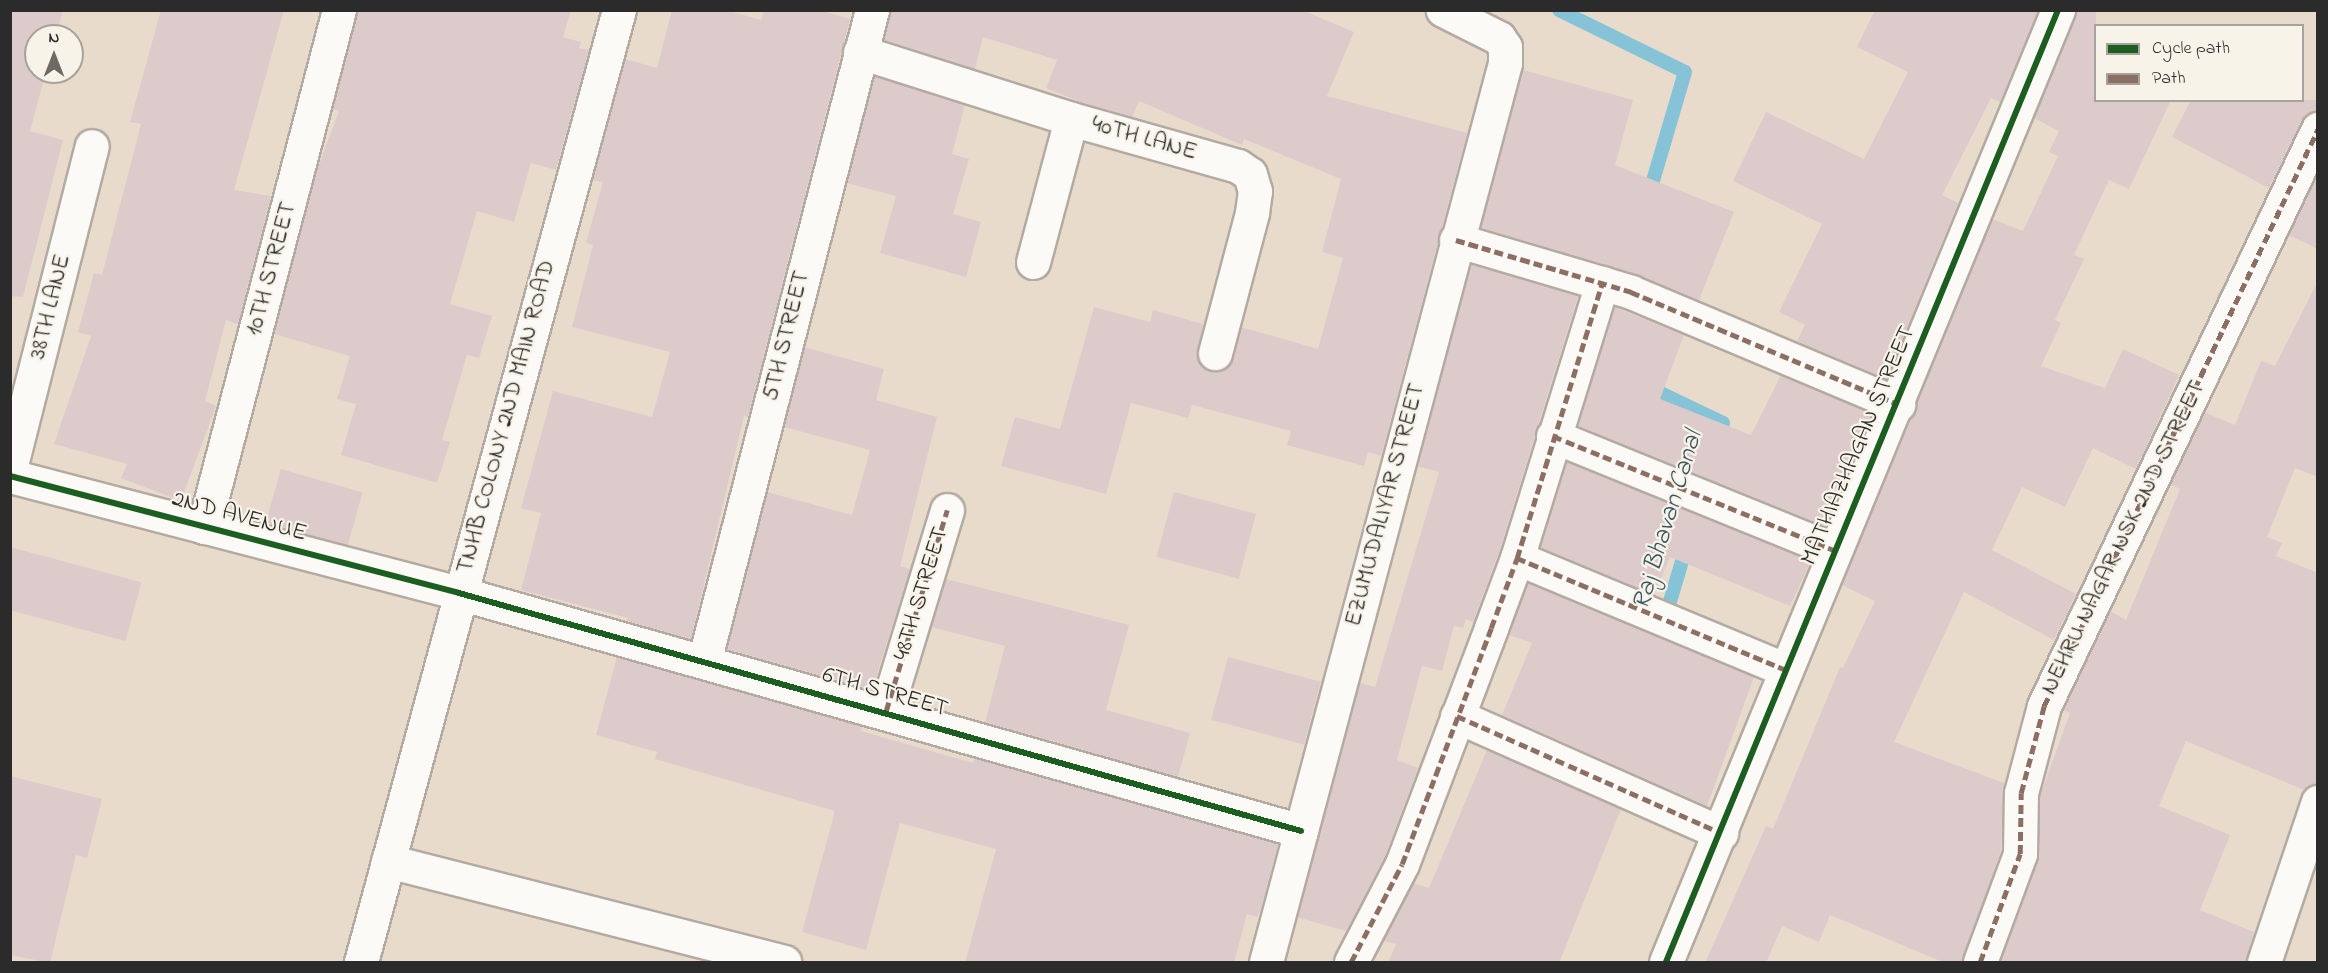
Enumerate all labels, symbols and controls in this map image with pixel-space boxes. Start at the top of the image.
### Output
north arrow [24,24,84,84]
legend [2094,24,2304,102]
text: N [49,26,59,50]
text: Cycle path [2152,36,2230,62]
text: Path [2152,66,2186,92]
street label: 40TH LANE [1088,110,1200,168]
street label: 10TH STREET [240,199,304,339]
street label: 38TH LANE [24,252,78,362]
street label: TNHB COLONY 2ND MAIN ROAD [451,257,563,577]
street label: 5TH STREET [757,268,817,404]
street label: MATHIAZHAGAN STREET [1796,322,1922,570]
street label: NEHRU NAGAR NSK 2ND STREET [2035,376,2213,700]
street label: EZUMUDALIYAR STREET [1340,380,1432,630]
water label: Raj Bhavan Canal [1627,428,1711,614]
street label: 2ND AVENUE [168,485,310,549]
street label: 48TH STREET [888,524,956,664]
street label: 6TH STREET [819,661,951,725]

